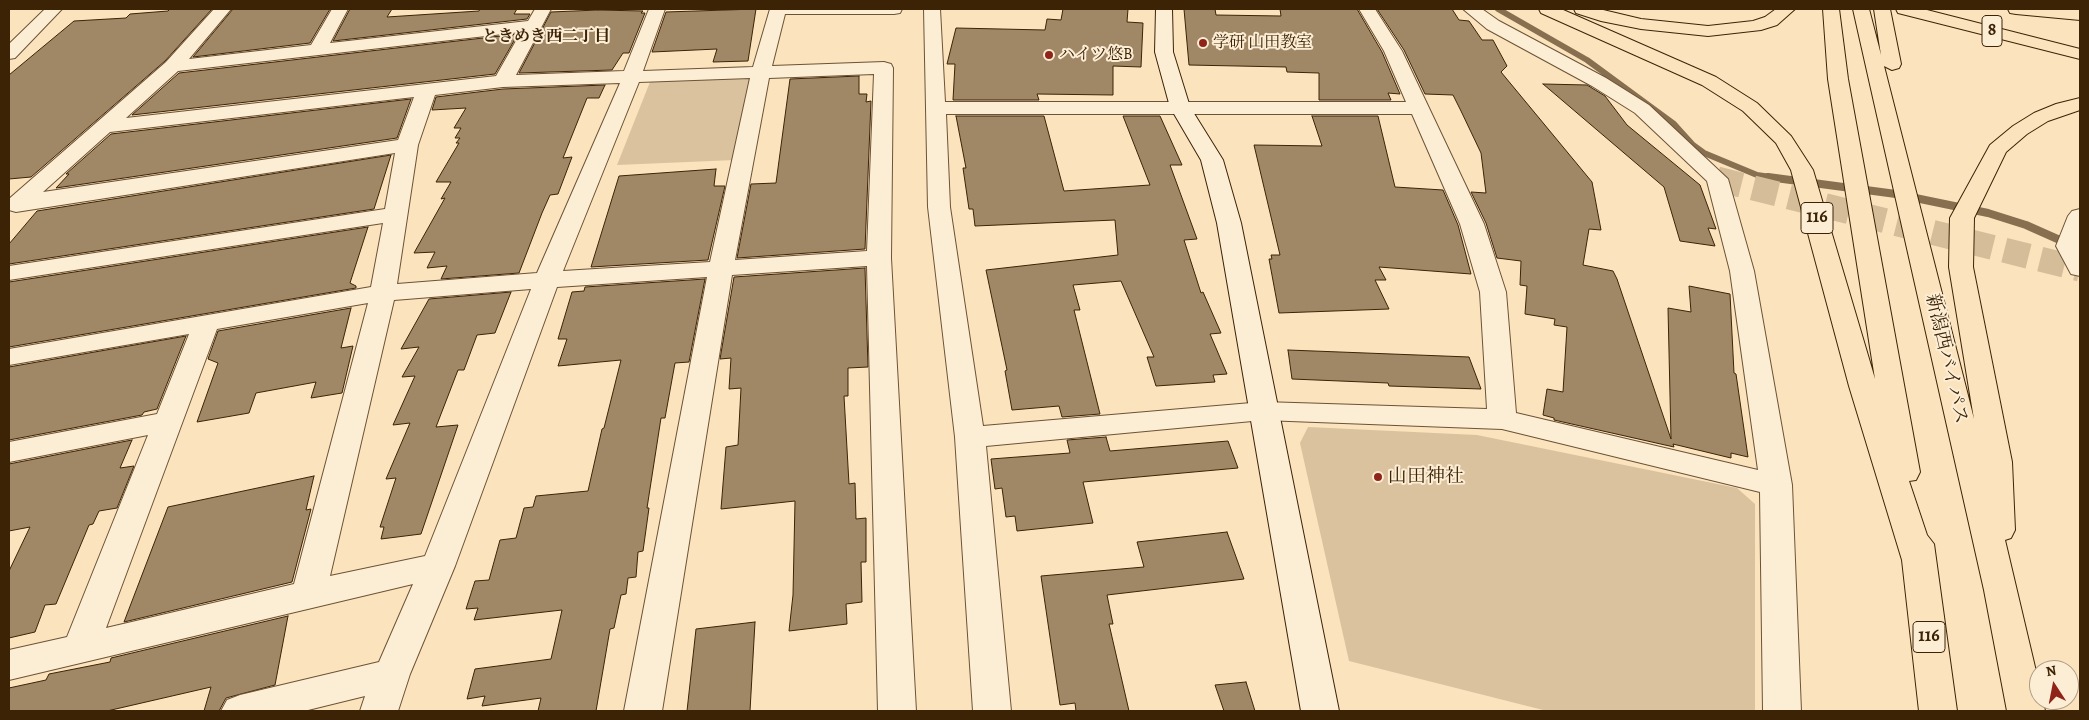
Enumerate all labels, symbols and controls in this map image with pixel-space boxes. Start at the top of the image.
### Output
road number: 8 [1982,16,2002,46]
district label: ときめき西二丁目 [482,27,610,47]
place label: 学研 山田教室 [1213,33,1312,53]
marker: 学研 山田教室 [1197,37,1209,49]
place label: ハイツ悠B [1059,45,1133,65]
marker: ハイツ悠B [1043,49,1055,61]
road number: 116 [1801,202,1833,234]
street label: 新潟西バイパス [1920,292,1972,426]
place label: 山田神社 [1388,466,1464,488]
marker: 山田神社 [1372,471,1384,483]
road number: 116 [1913,622,1945,652]
north arrow [2029,660,2079,710]
text: N [2044,660,2058,681]

